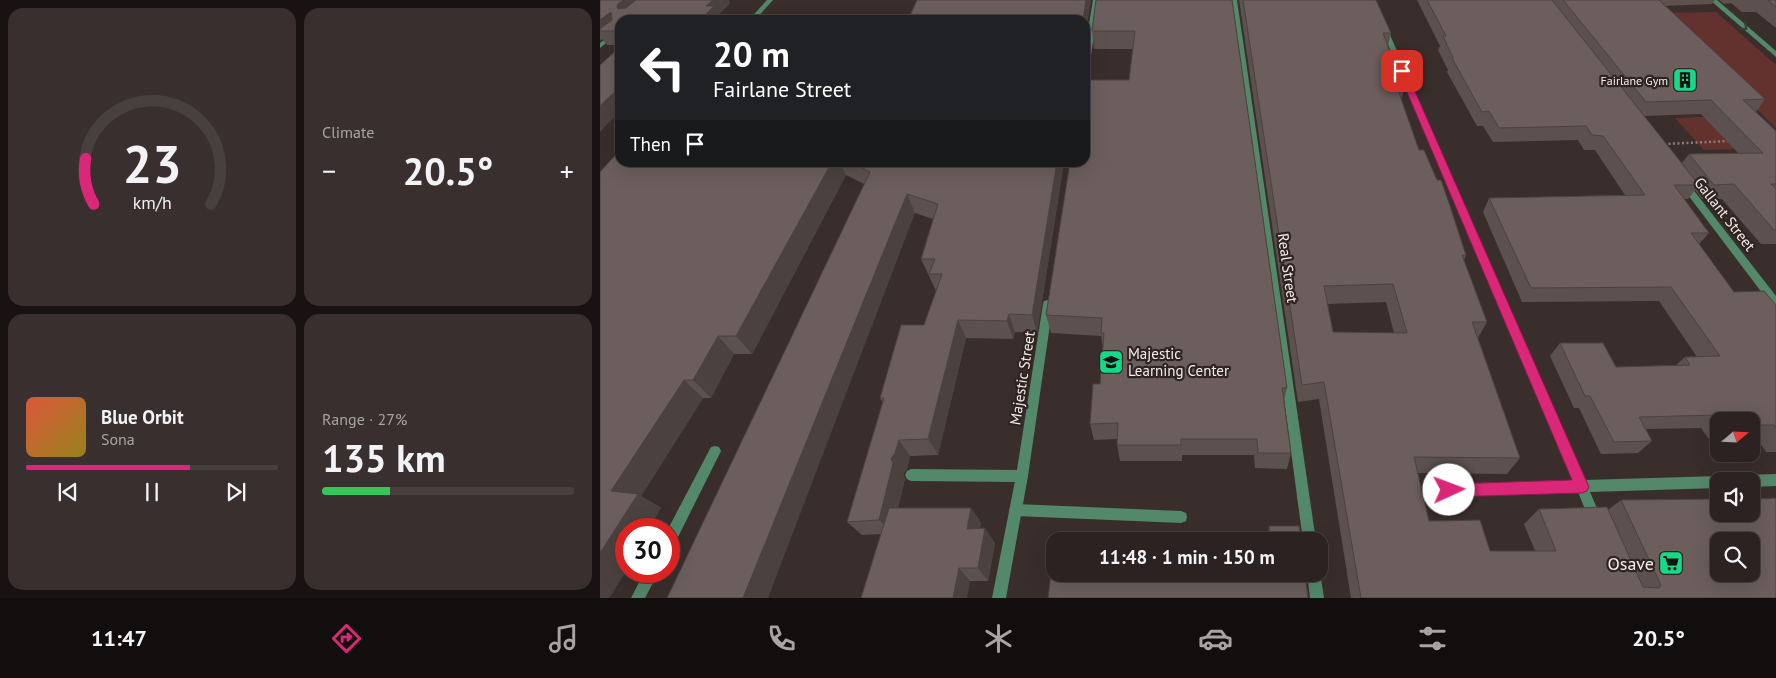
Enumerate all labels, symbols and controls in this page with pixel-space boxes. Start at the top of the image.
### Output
one-way arrow [1739,22,1748,31]
text: 20 m [713,31,790,77]
icon: left [630,35,695,100]
pin [1381,50,1423,92]
icon: arrive [1388,57,1416,85]
building icon: Fairlane Gym [1672,67,1698,93]
place label: Fairlane Gym [1601,73,1668,88]
text: Fairlane Street [713,75,851,103]
text: Climate [322,122,374,142]
text: 23 [123,130,181,197]
icon: arrive [681,130,709,158]
text: Then [630,132,671,156]
text: 20.5° [403,146,493,195]
text: − [322,152,336,189]
text: + [560,152,574,189]
street label: Gallant Street [1690,173,1760,255]
text: km/h [132,191,172,214]
street label: Real Street [1274,232,1302,304]
street label: Majestic Street [1005,330,1039,426]
place label: Majestic Learning Center [1128,344,1229,380]
school or university icon: Majestic Learning Center [1098,349,1124,375]
text: Blue Orbit [101,405,184,429]
text: Range · 27% [322,409,407,429]
north arrow [1710,412,1760,462]
map controls [1710,412,1760,582]
text: Sona [101,429,135,449]
text: 135 km [322,433,446,482]
position arrow [1422,463,1474,515]
button: sound [1710,472,1760,522]
icon: previous [54,478,82,506]
icon: pause [138,478,166,506]
icon: next [222,478,250,506]
speed limit sign: 30 [615,518,680,583]
button: search [1710,532,1760,582]
text: 11:48 · 1 min · 150 m [1099,545,1275,569]
supermarket icon: Osave [1658,550,1684,576]
place label: Osave [1608,552,1654,575]
icon: directions [329,621,364,656]
icon: music [546,621,581,656]
icon: phone [764,621,799,656]
icon: climate [981,621,1016,656]
icon: car [1198,621,1233,656]
icon: filters [1415,621,1450,656]
text: 11:47 [91,624,147,652]
text: 20.5° [1632,624,1685,652]

